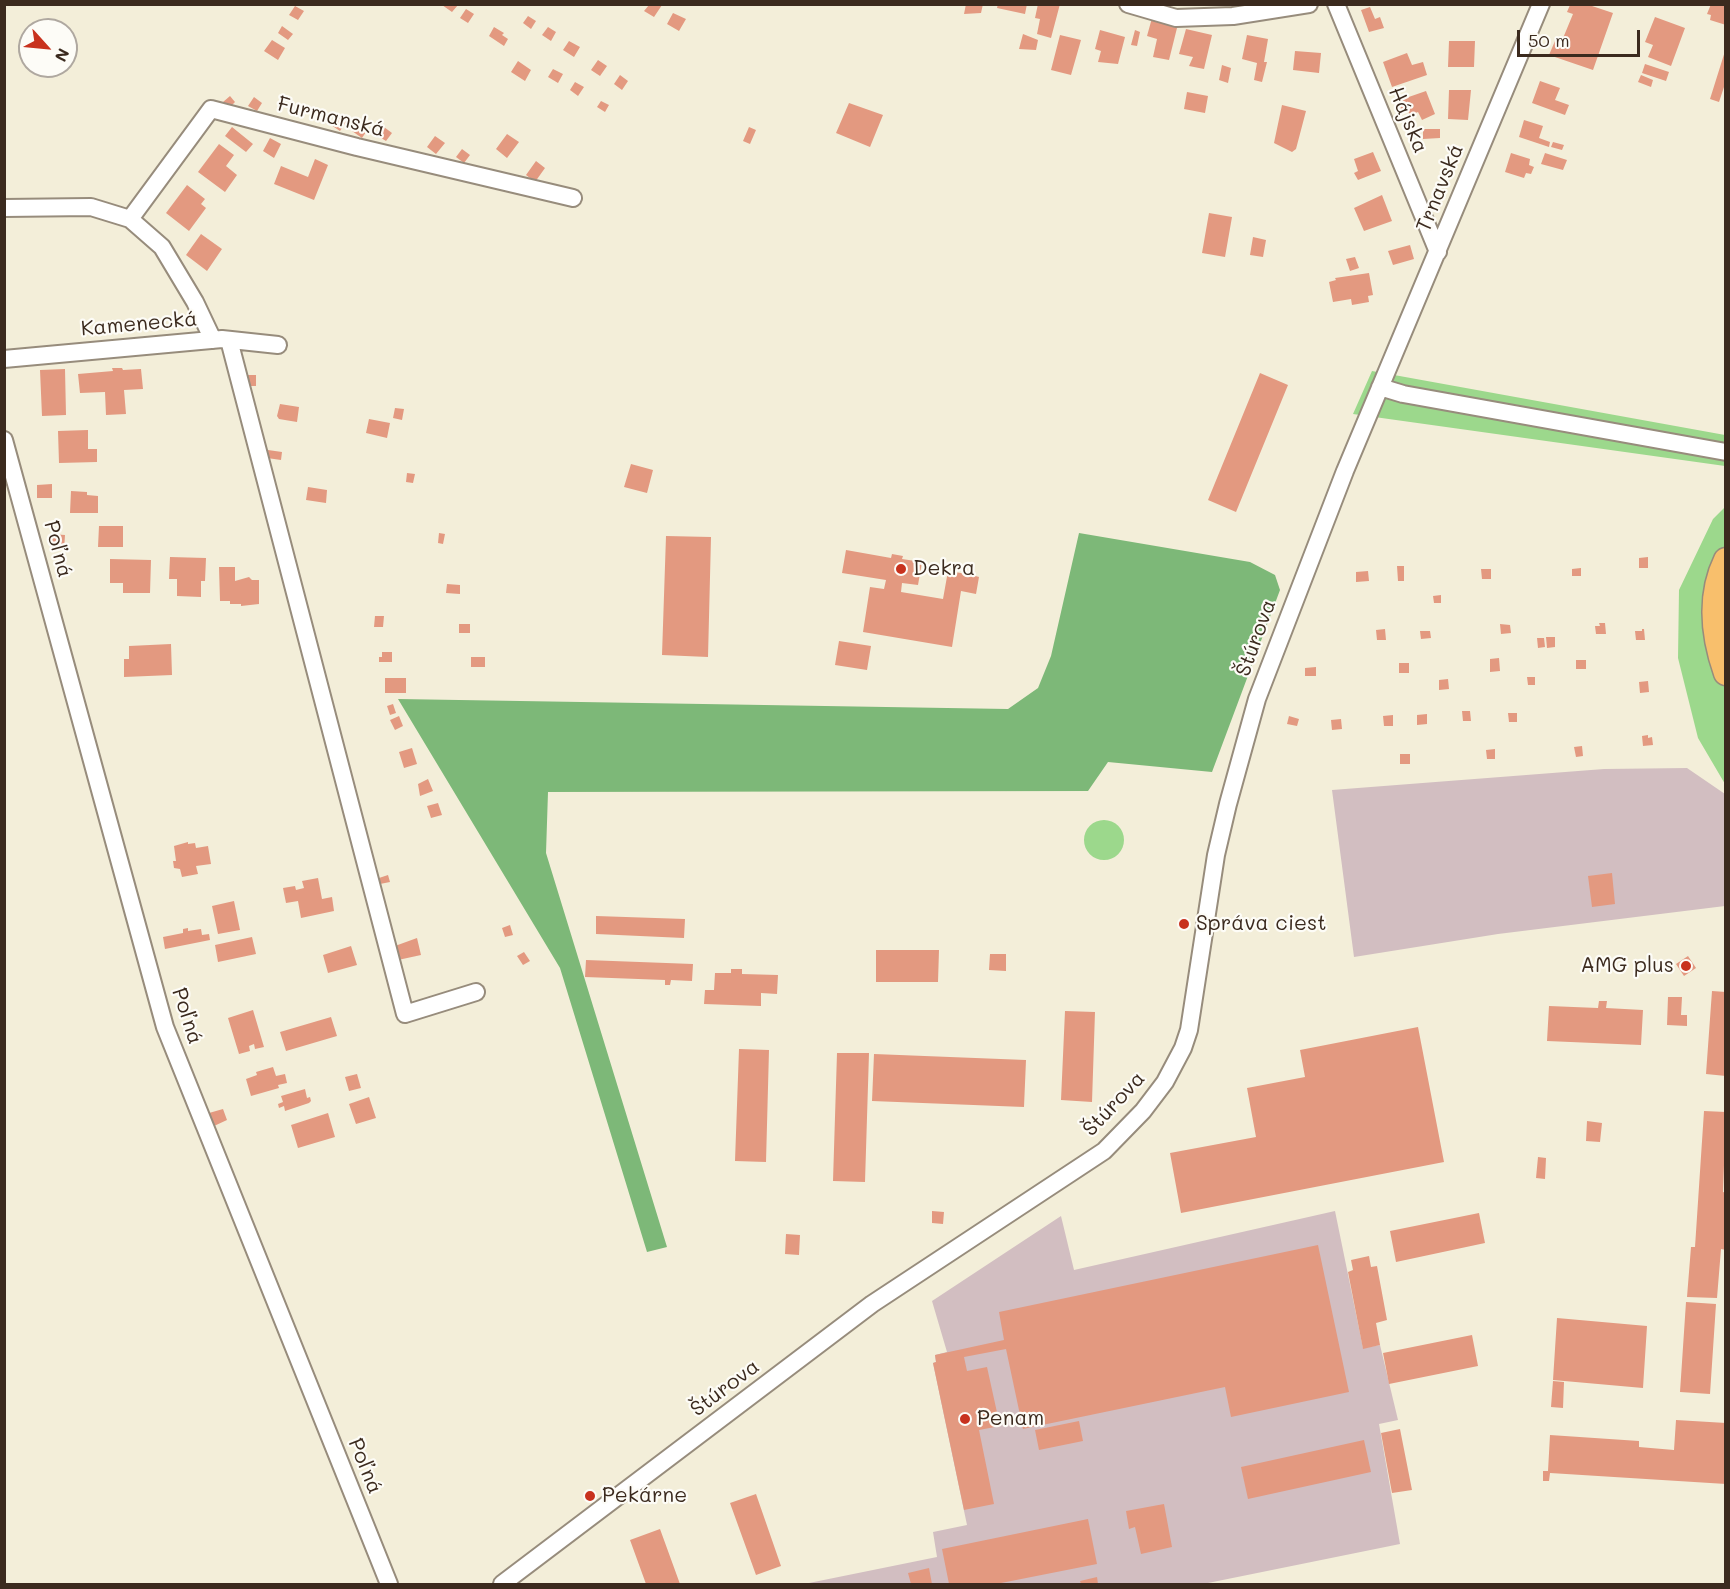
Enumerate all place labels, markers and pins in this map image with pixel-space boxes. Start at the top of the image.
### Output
place label: Dekra [913,556,975,582]
marker: Dekra [894,562,908,576]
place label: Správa ciest [1196,911,1327,937]
marker: Správa ciest [1177,917,1191,931]
place label: AMG plus [1581,953,1674,979]
marker: AMG plus [1679,959,1693,973]
place label: Penam [977,1406,1044,1432]
marker: Penam [958,1412,972,1426]
place label: Pekárne [602,1483,687,1509]
marker: Pekárne [583,1489,597,1503]

